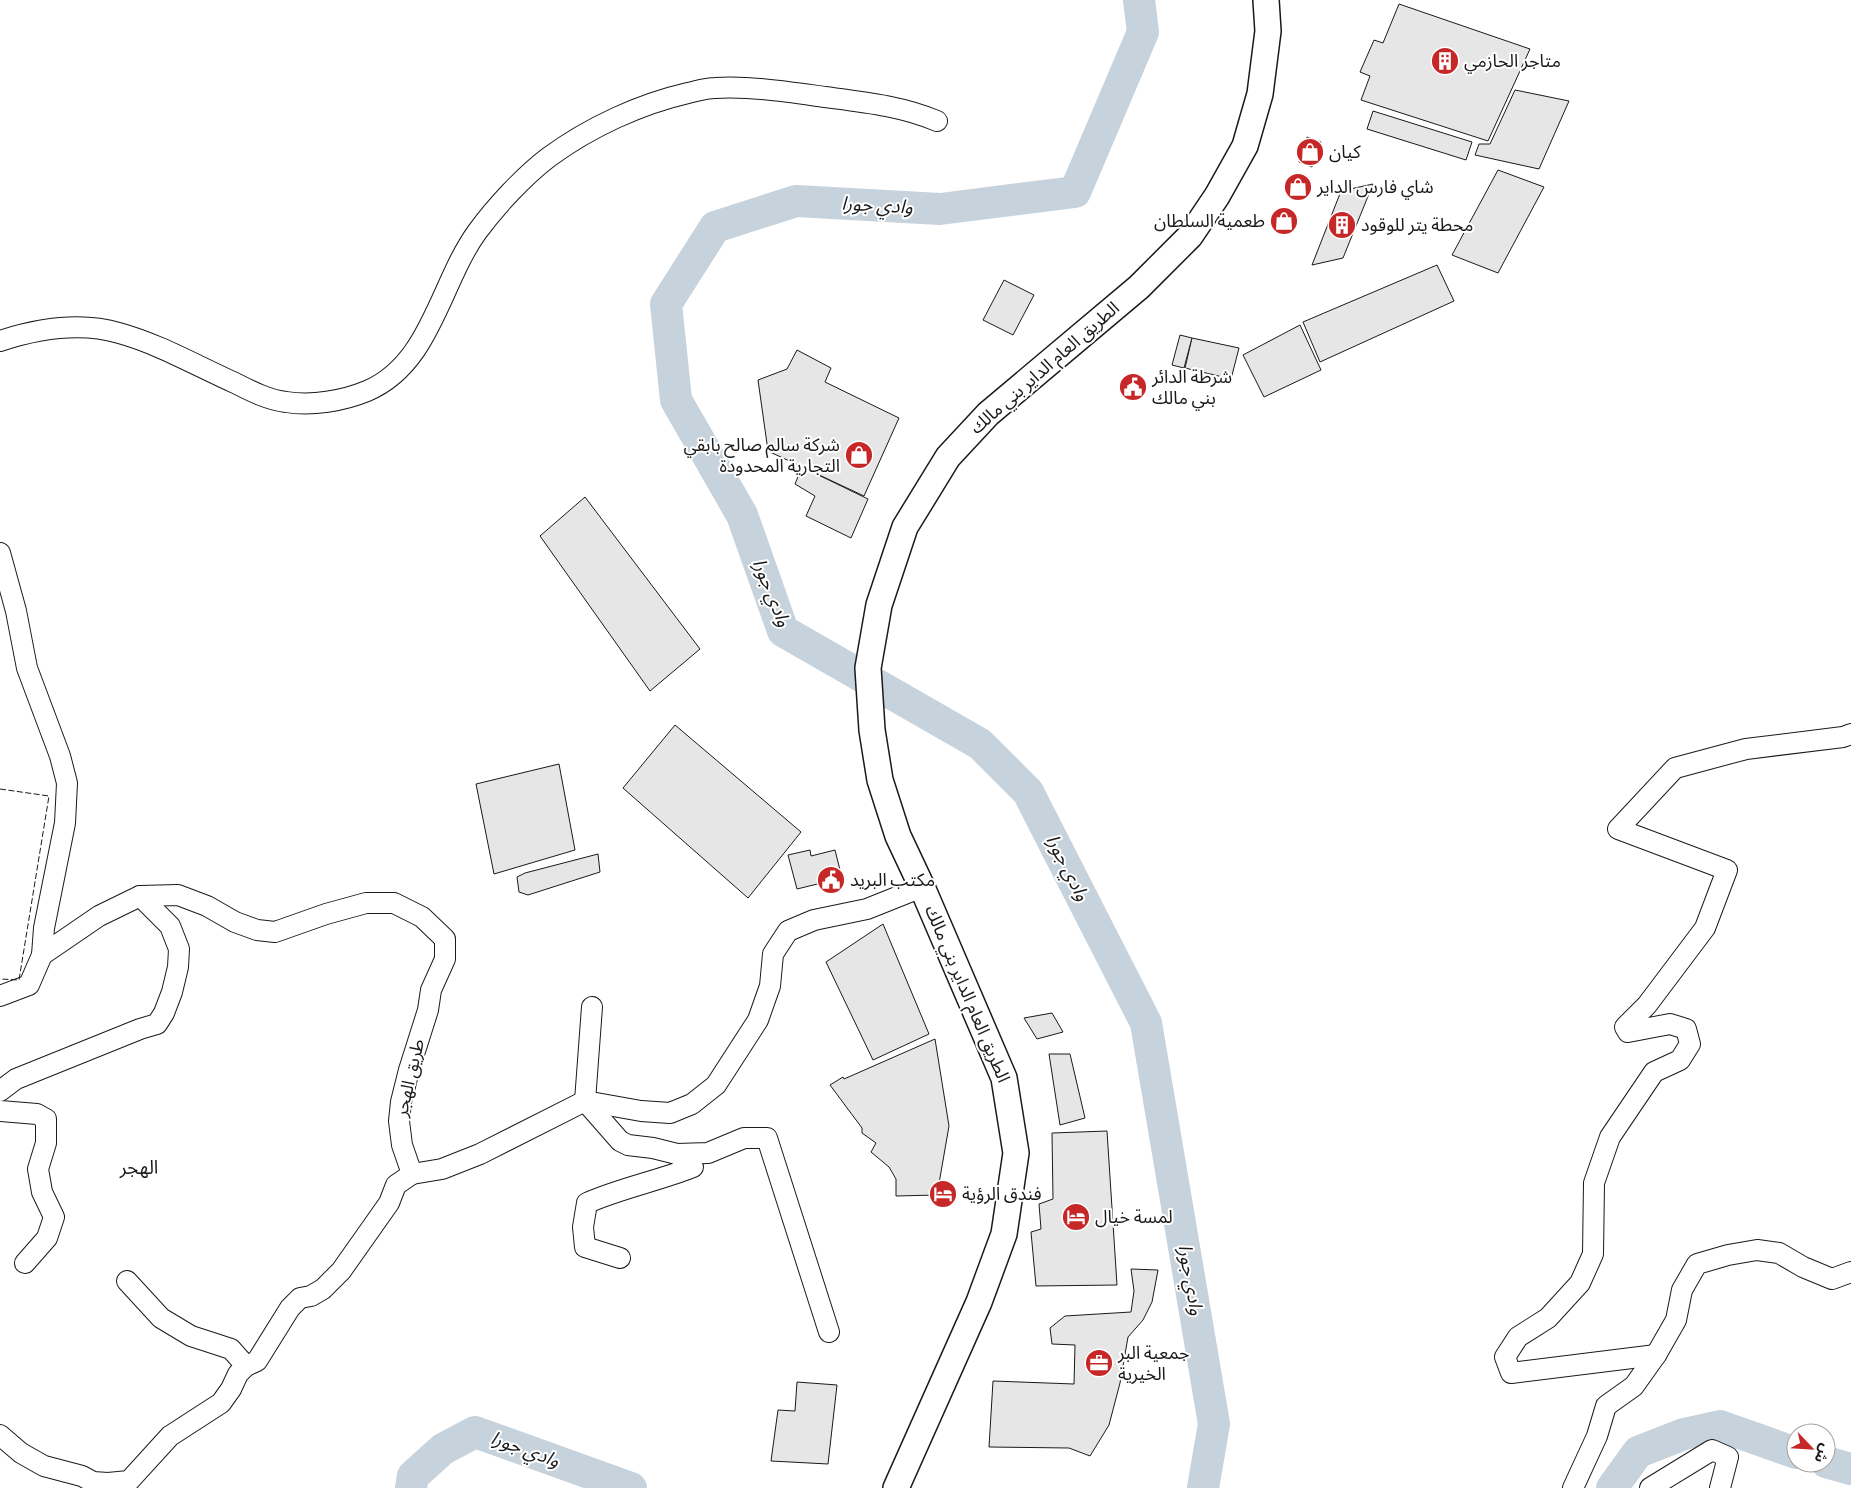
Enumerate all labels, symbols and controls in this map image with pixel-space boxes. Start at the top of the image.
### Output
building icon: متاجر الحازمي [1430,46,1460,76]
place label: متاجر الحازمي [1464,49,1561,74]
shop icon: كيان [1295,137,1325,167]
place label: كيان [1329,140,1361,165]
shop icon: شاي فارس الداير [1283,172,1313,202]
place label: شاي فارس الداير [1316,175,1434,200]
water label: وادي جورا [841,191,914,222]
shop icon: طعمية السلطان [1269,206,1299,236]
place label: طعمية السلطان [1154,209,1265,234]
building icon: محطة يتر للوقود [1327,210,1357,240]
place label: محطة يتر للوقود [1361,213,1474,238]
street label: الطريق العام الداير بني مالك [965,296,1126,441]
place label: شرطة الدائر بني مالك [1151,365,1232,411]
public building icon: شرطة الدائر بني مالك [1118,372,1148,402]
place label: شركة سالم صالح بابقي التجارية المحدودة [683,433,840,479]
shop icon: شركة سالم صالح بابقي التجارية المحدودة [844,440,874,470]
water label: وادي جورا [745,555,797,632]
water label: وادي جورا [1038,830,1095,907]
public building icon: مكتب البريد [816,865,846,895]
place label: مكتب البريد [850,868,935,893]
street label: الطريق العام الداير بني مالك [917,901,1016,1087]
street label: طريق الهجر [389,1037,431,1120]
district label: الهجر [119,1155,158,1182]
hotel icon: فندق الرؤية [928,1179,958,1209]
place label: فندق الرؤية [962,1182,1042,1207]
hotel icon: لمسة خيال [1061,1202,1091,1232]
place label: لمسة خيال [1095,1205,1173,1230]
water label: وادي جورا [1170,1242,1210,1318]
place label: جمعية البر الخيرية [1117,1341,1190,1387]
office icon: جمعية البر الخيرية [1084,1348,1114,1378]
north arrow [1786,1423,1836,1473]
water label: وادي جورا [487,1425,564,1475]
text: ش [1809,1440,1835,1466]

